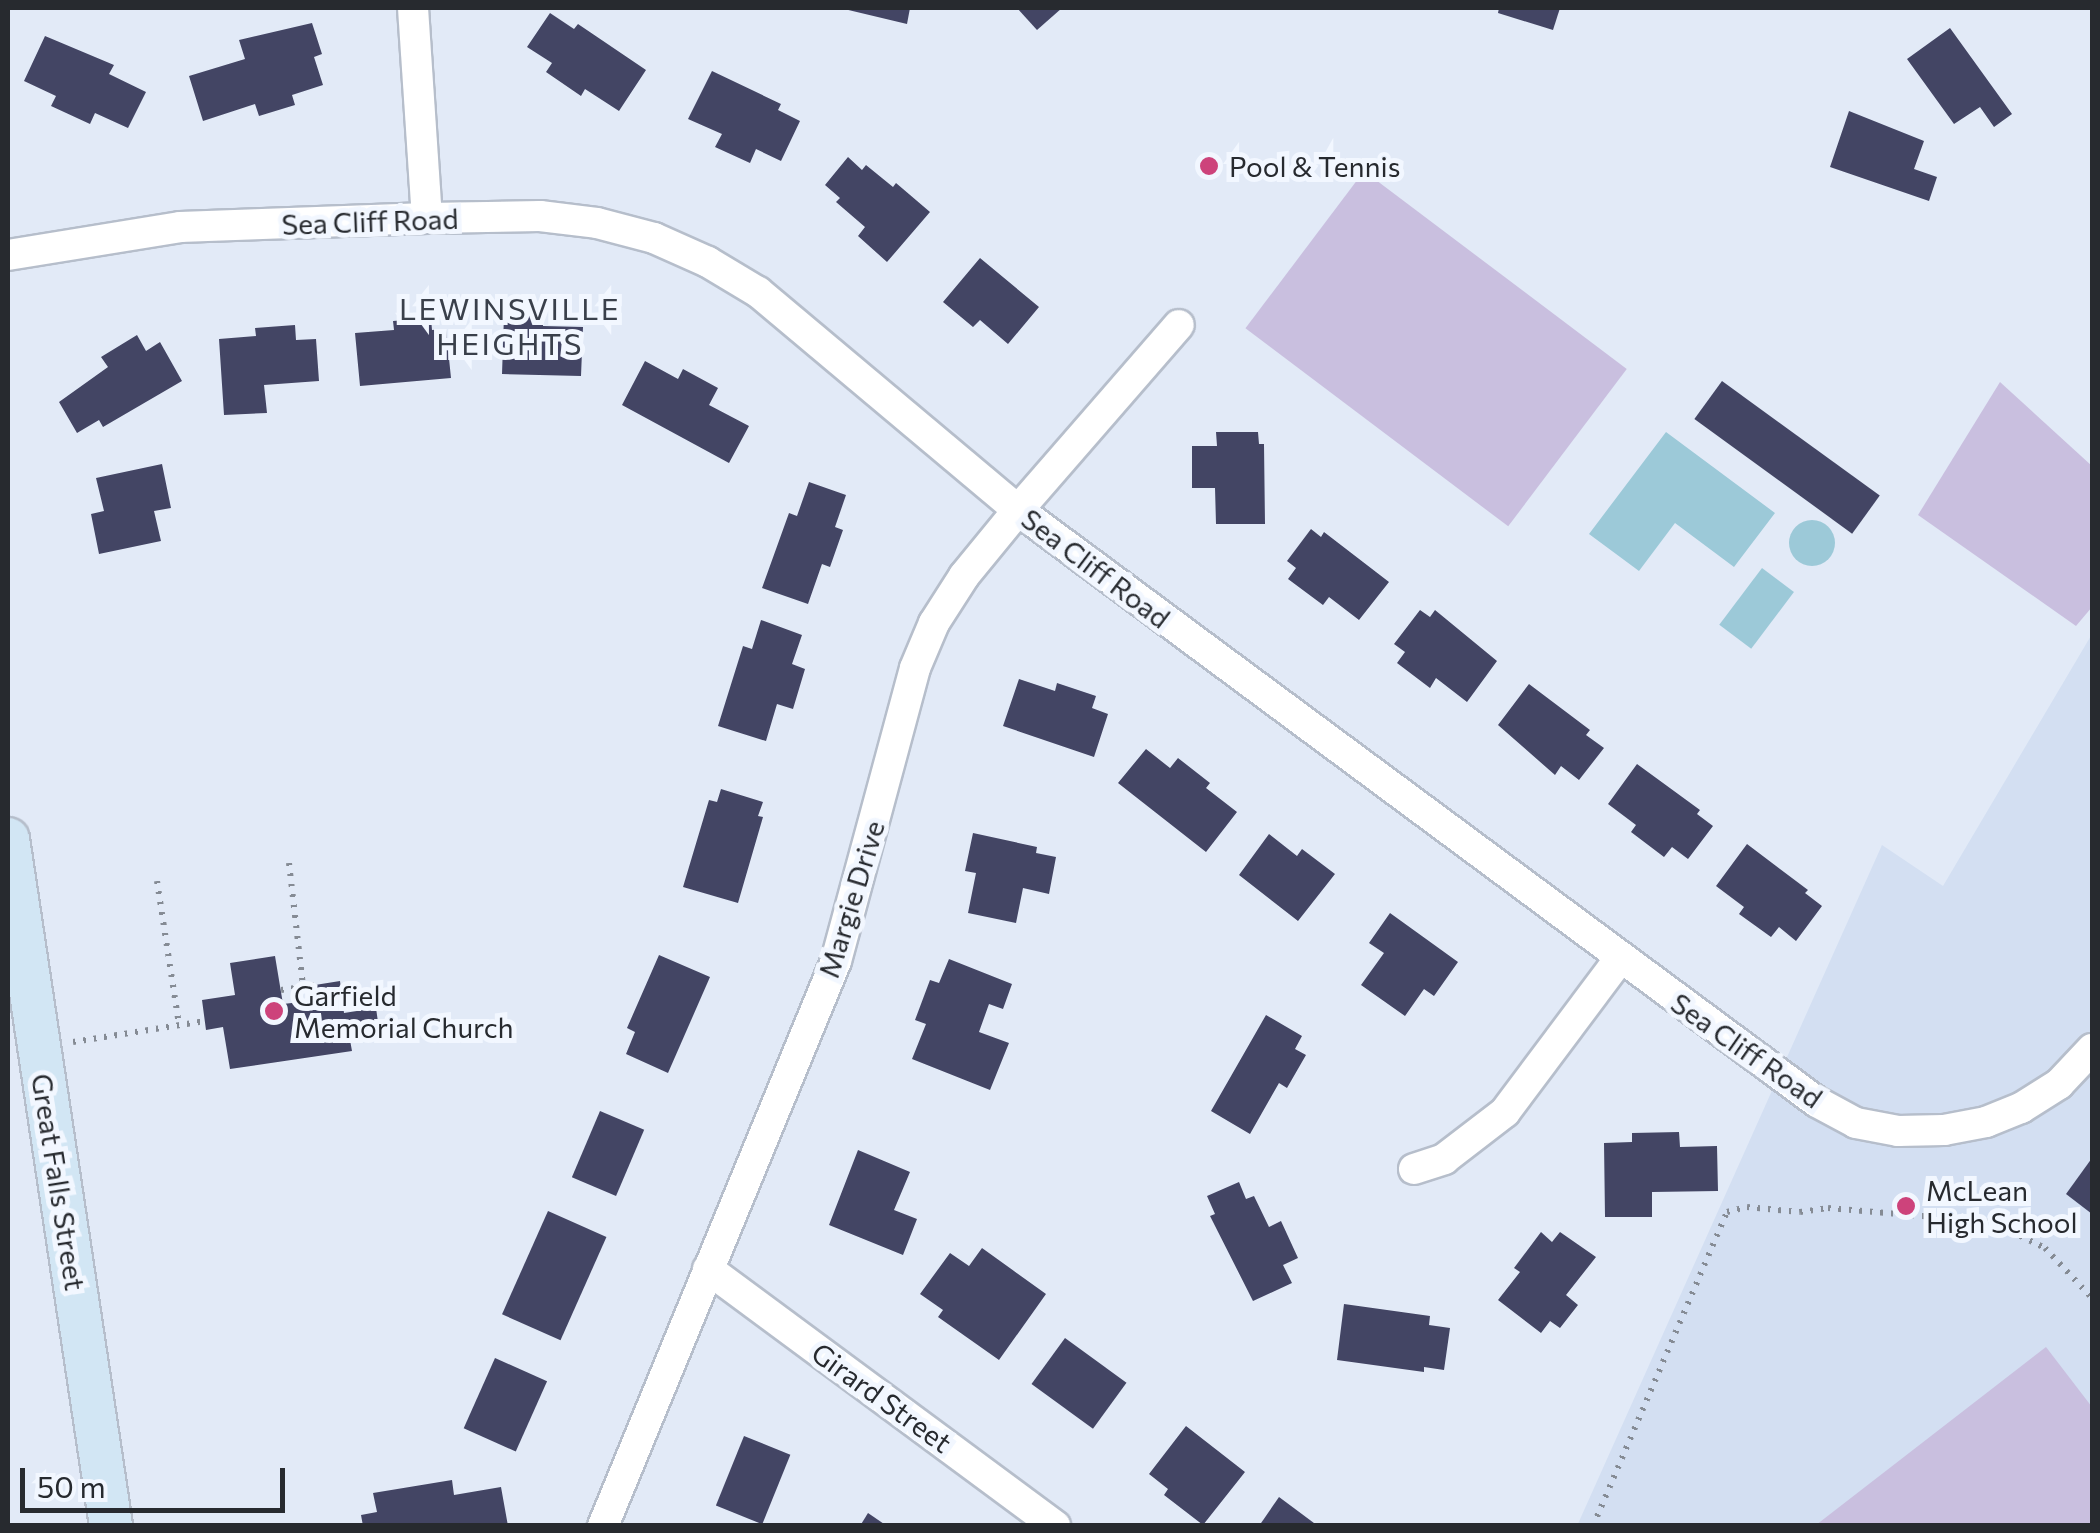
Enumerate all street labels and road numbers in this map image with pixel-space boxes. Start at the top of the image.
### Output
street label: Sea Cliff Road [281,201,459,241]
street label: Sea Cliff Road [1015,501,1177,635]
street label: Margie Drive [811,816,891,982]
street label: Sea Cliff Road [1665,985,1829,1115]
street label: Great Falls Street [25,1071,93,1293]
street label: Girard Street [806,1335,958,1459]

